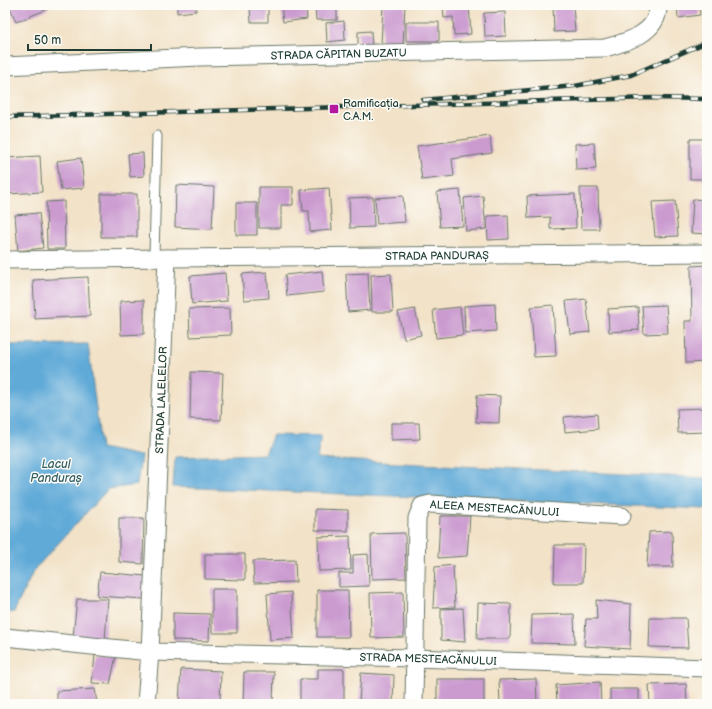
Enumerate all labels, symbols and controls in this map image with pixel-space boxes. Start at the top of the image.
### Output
scale bar [28,26,151,52]
text: 50 m [34,33,61,48]
street label: STRADA CĂPITAN BUZATU [271,46,407,62]
place label: Ramificația C.A.M. [343,97,399,123]
marker: Ramificația C.A.M. [328,103,340,115]
street label: STRADA PANDURAȘ [385,249,489,263]
street label: STRADA LALELELOR [153,346,170,454]
water label: Lacul Panduraș [30,457,82,486]
street label: ALEEA MESTEACĂNULUI [430,498,560,519]
street label: STRADA MESTEACĂNULUI [359,651,498,668]

